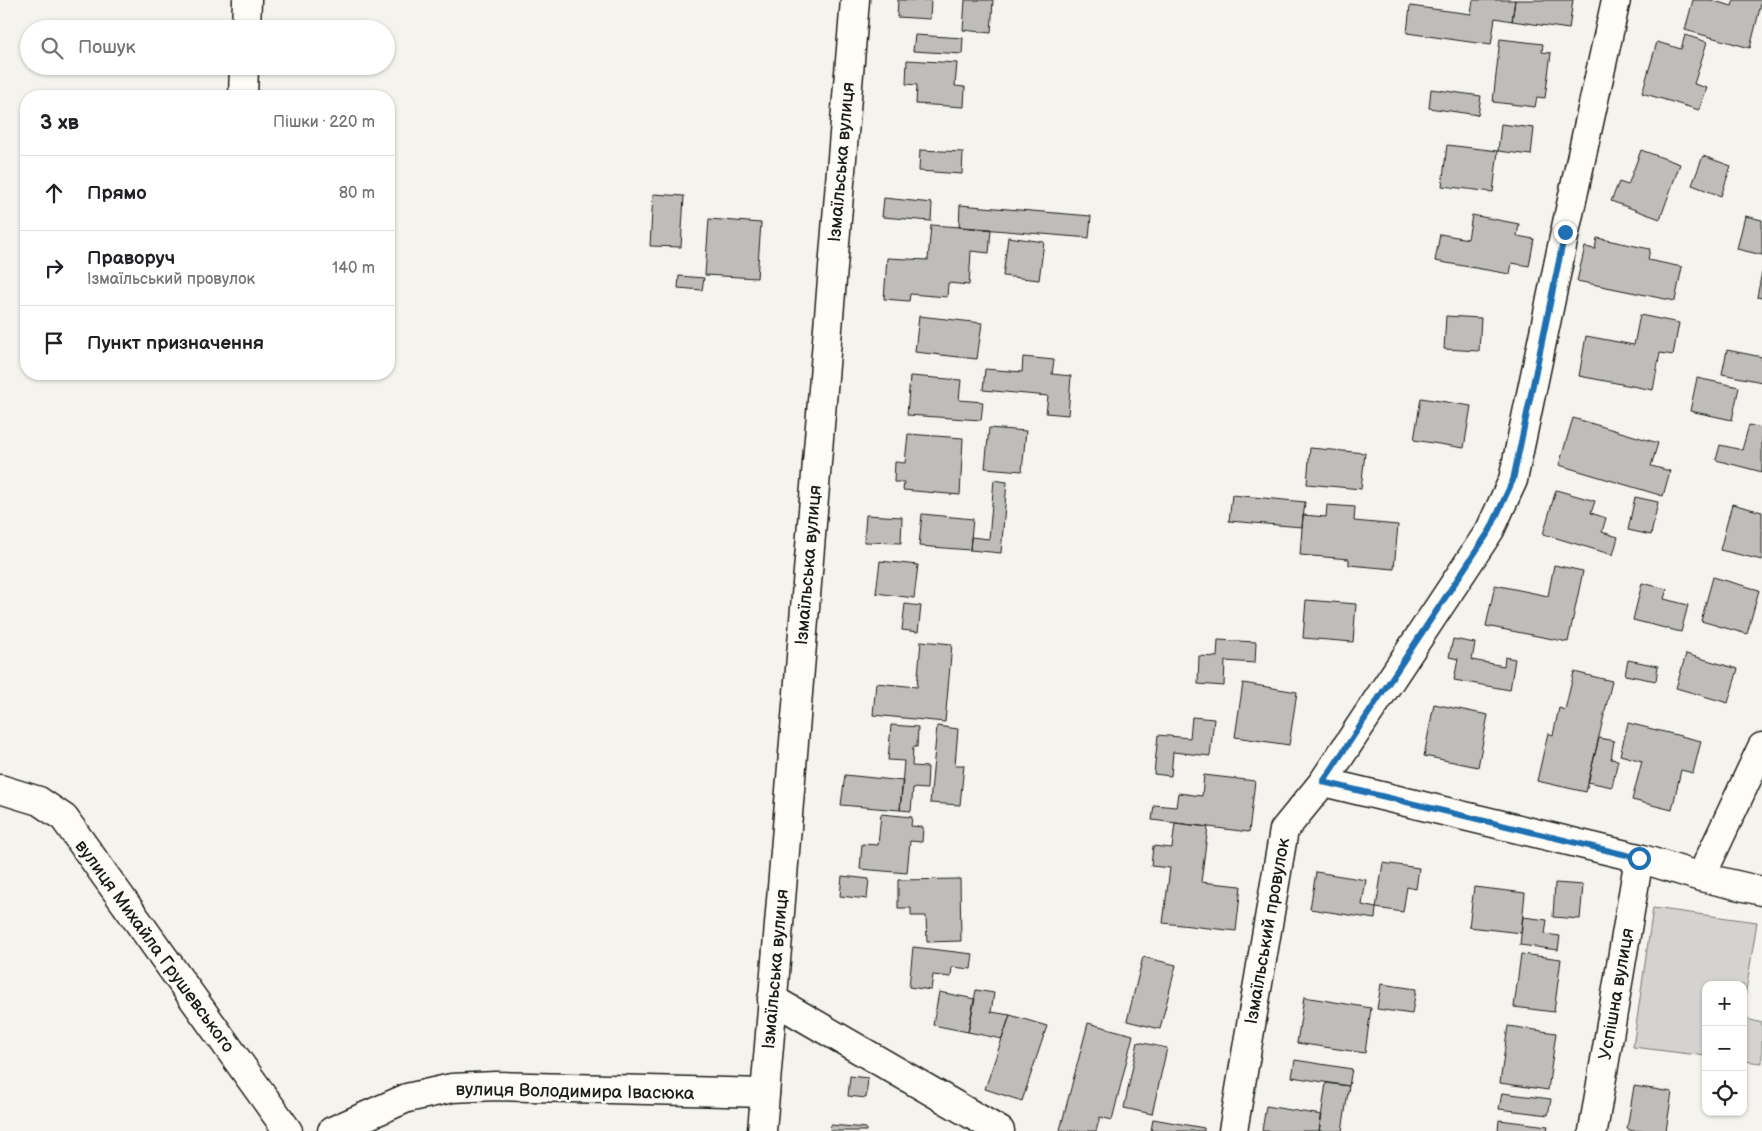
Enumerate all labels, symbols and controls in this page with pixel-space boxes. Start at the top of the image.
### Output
search box [20,20,395,75]
icon: search [38,34,66,62]
text: Пошук [78,36,136,59]
street label: Ізмаїльська вулиця [824,81,859,243]
text: 3 хв [40,110,79,135]
text: Пішки · 220 m [273,113,375,132]
icon: ahead [40,179,68,207]
text: Прямо [87,182,147,205]
text: 80 m [339,184,375,203]
route end [1554,221,1577,244]
text: Праворуч [87,247,175,270]
icon: right [40,254,68,282]
text: 140 m [332,259,375,278]
text: Ізмаїльський провулок [87,270,255,289]
icon: arrive [40,329,68,357]
text: Пункт призначення [87,332,264,355]
street label: Ізмаїльська вулиця [791,484,826,646]
street label: вулиця Михайла Грушевського [71,836,239,1057]
street label: Ізмаїльський провулок [1241,836,1294,1026]
route start [1628,847,1651,870]
street label: Ізмаїльська вулиця [758,888,793,1050]
street label: Успішна вулиця [1595,926,1638,1062]
map controls [1702,981,1747,1116]
button: + [1702,981,1747,1026]
button: − [1702,1026,1747,1071]
button: locate [1702,1071,1747,1116]
street label: вулиця Володимира Івасюка [455,1079,695,1104]

